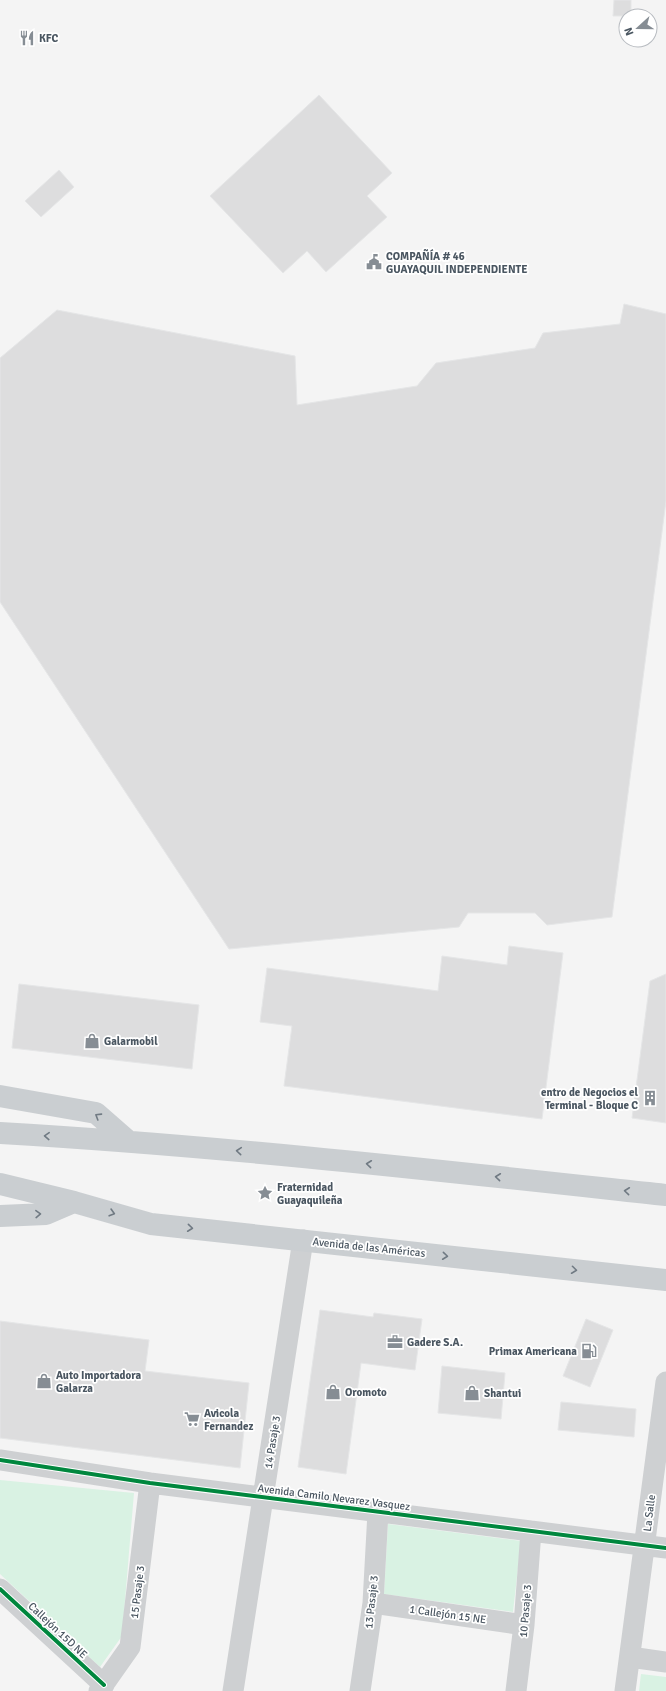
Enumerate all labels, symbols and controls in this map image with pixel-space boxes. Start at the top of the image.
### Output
north arrow [618,8,658,48]
text: N [622,26,637,37]
restaurant icon: KFC [18,29,36,47]
place label: KFC [39,32,59,45]
place label: COMPAÑÍA # 46 GUAYAQUIL INDEPENDIENTE [386,248,527,276]
public building icon: COMPAÑÍA # 46 GUAYAQUIL INDEPENDIENTE [365,253,383,271]
shop icon: Galarmobil [83,1032,101,1050]
place label: Galarmobil [104,1035,158,1048]
place label: entro de Negocios el Terminal - Bloque C [541,1086,639,1112]
building icon: entro de Negocios el Terminal - Bloque C [641,1089,659,1107]
one-way arrow [95,1113,102,1120]
one-way arrow [44,1131,50,1140]
one-way arrow [236,1146,242,1155]
one-way arrow [366,1159,372,1168]
one-way arrow [495,1173,501,1182]
place label: Fraternidad Guayaquileña [277,1181,343,1207]
place icon: Fraternidad Guayaquileña [256,1184,274,1202]
one-way arrow [624,1186,630,1195]
one-way arrow [108,1208,115,1217]
one-way arrow [35,1210,41,1218]
one-way arrow [187,1223,193,1232]
street label: Avenida de las Américas [312,1235,426,1260]
one-way arrow [441,1251,448,1260]
one-way arrow [571,1265,577,1274]
office icon: Gadere S.A. [386,1333,404,1351]
place label: Gadere S.A. [407,1336,463,1349]
fuel station icon: Primax Americana [580,1342,598,1360]
place label: Primax Americana [489,1345,577,1358]
place label: Auto Importadora Galarza [56,1369,142,1395]
shop icon: Auto Importadora Galarza [35,1372,53,1390]
shop icon: Oromoto [324,1383,342,1401]
shop icon: Shantui [463,1384,481,1402]
place label: Oromoto [345,1386,387,1399]
place label: Shantui [484,1387,521,1400]
place label: Avicola Fernandez [204,1407,253,1433]
supermarket icon: Avicola Fernandez [183,1410,201,1428]
street label: 14 Pasaje 3 [262,1415,283,1469]
street label: Avenida Camilo Nevarez Vasquez [257,1482,411,1513]
street label: La Salle [641,1494,658,1532]
street label: 15 Pasaje 3 [128,1565,147,1619]
street label: 13 Pasaje 3 [362,1575,381,1629]
street label: 10 Pasaje 3 [517,1584,534,1638]
street label: Callejón 15D NE [25,1600,90,1661]
street label: 1 Callejón 15 NE [409,1603,487,1626]

